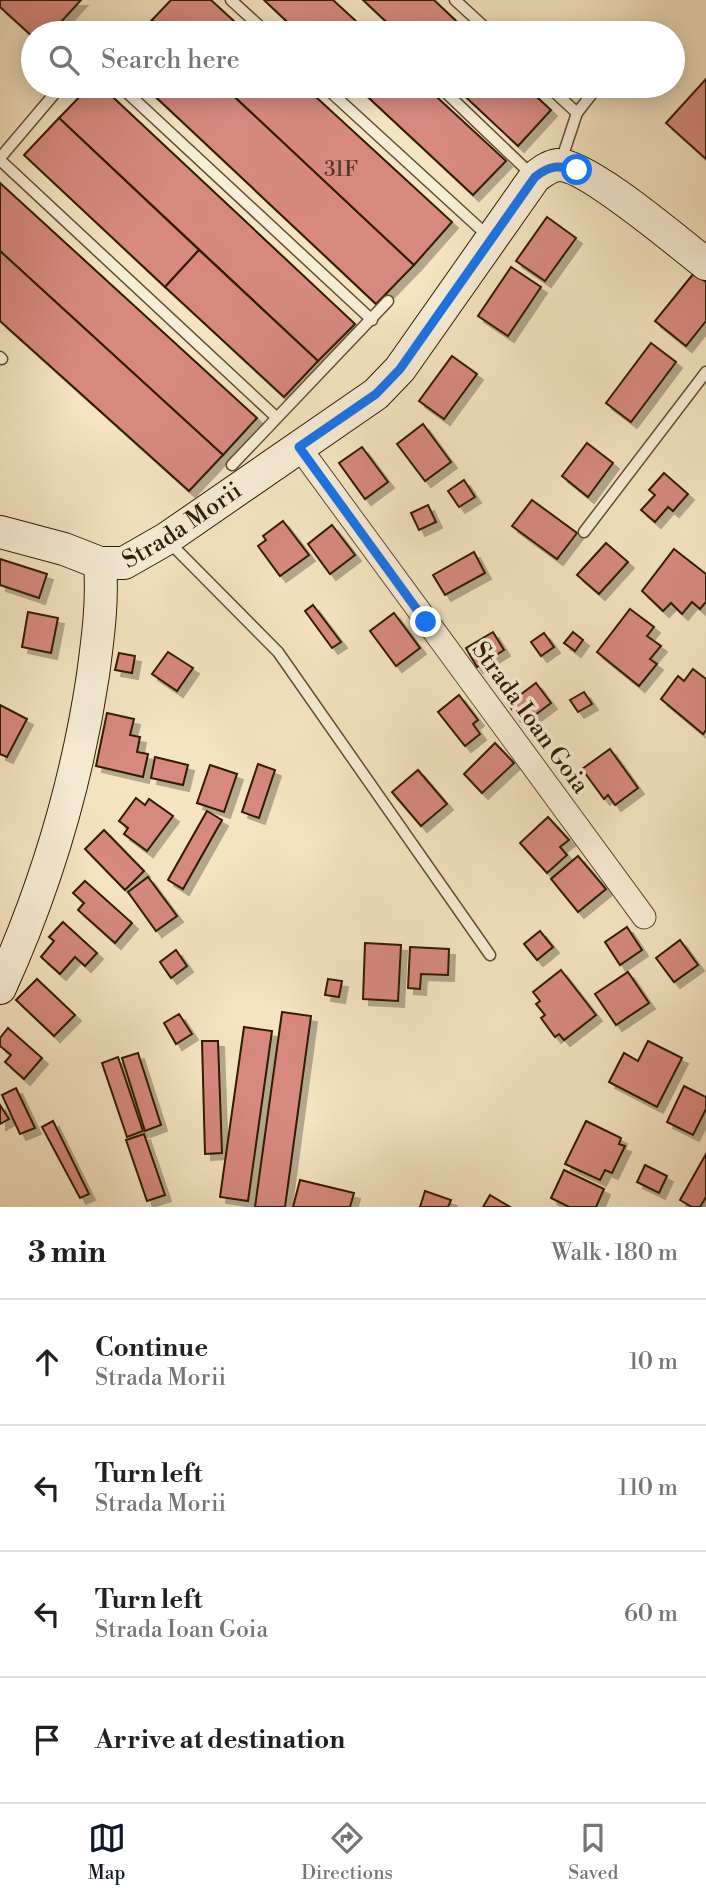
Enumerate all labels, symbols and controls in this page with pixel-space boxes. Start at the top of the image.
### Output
search box [21,21,685,98]
icon: search [45,41,83,79]
text: Search here [101,44,240,76]
route start [561,154,592,185]
house number: 31F [324,157,358,183]
street label: Strada Morii [117,476,248,576]
route end [410,606,441,637]
street label: Strada Ioan Goia [465,636,596,801]
text: 3 min [28,1234,106,1272]
text: Walk · 180 m [551,1239,678,1267]
text: Continue [95,1332,208,1364]
icon: ahead [28,1343,66,1381]
text: 10 m [629,1348,678,1376]
text: Strada Morii [95,1364,226,1392]
text: Turn left [95,1458,203,1490]
icon: left [28,1469,66,1507]
text: 110 m [618,1474,678,1502]
text: Strada Morii [95,1490,226,1518]
text: Turn left [95,1584,203,1616]
icon: left [28,1595,66,1633]
text: 60 m [624,1600,678,1628]
text: Strada Ioan Goia [95,1616,268,1644]
icon: arrive [28,1721,66,1759]
text: Arrive at destination [95,1724,345,1756]
tab: Map [88,1819,126,1885]
tab: Directions [301,1819,393,1885]
tab: Saved [568,1819,618,1885]

